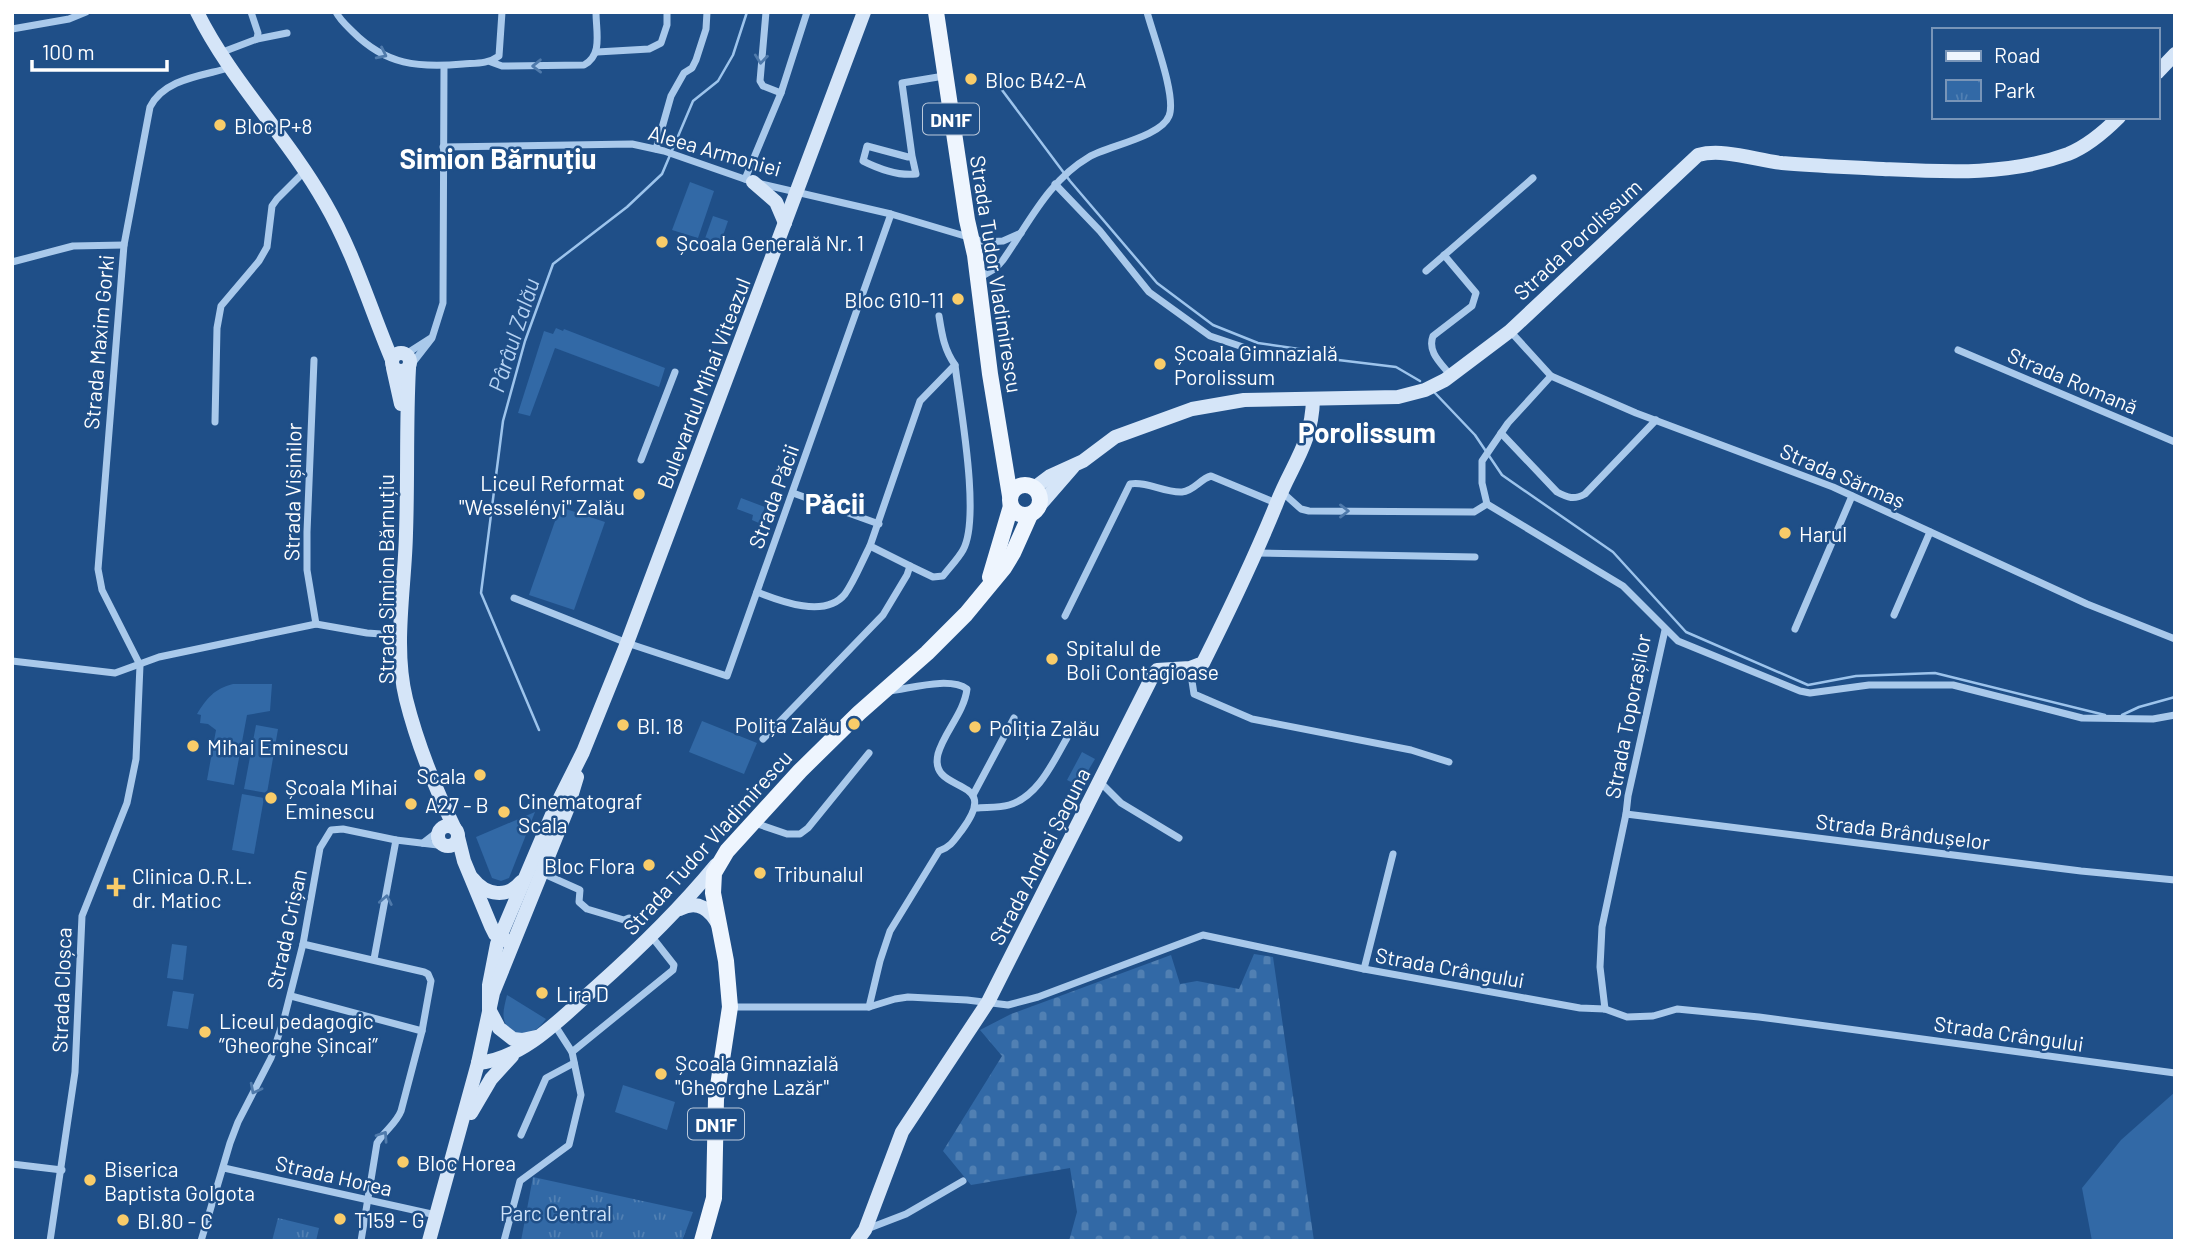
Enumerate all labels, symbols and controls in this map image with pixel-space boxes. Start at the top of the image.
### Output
scale bar [32,28,166,72]
legend [1932,28,2159,119]
text: 100 m [42,39,95,64]
text: Road [1994,42,2040,67]
one-way arrow [375,46,387,60]
one-way arrow [754,54,769,65]
one-way arrow [531,58,542,74]
place label: Bloc B42-A [985,67,1087,92]
marker: Bloc B42-A [963,71,979,87]
text: Park [1994,77,2035,102]
road number: DN1F [923,104,979,134]
place label: Bloc P+8 [234,113,312,138]
marker: Bloc P+8 [212,117,228,133]
street label: Aleea Armoniei [646,119,784,181]
district label: Simion Bărnuțiu [399,141,597,175]
street label: Strada Tudor Vladimirescu [966,154,1028,394]
street label: Strada Porolissum [1508,173,1646,305]
place label: Școala Generală Nr. 1 [676,230,864,255]
marker: Școala Generală Nr. 1 [654,234,670,250]
street label: Strada Maxim Gorki [78,254,118,430]
water label: Pârâul Zalău [481,274,545,396]
street label: Bulevardul Mihai Viteazul [651,274,755,492]
place label: Bloc G10-11 [844,287,944,312]
marker: Bloc G10-11 [950,291,966,307]
place label: Școala Gimnazială Porolissum [1174,340,1338,389]
street label: Strada Romană [2004,341,2142,419]
marker: Școala Gimnazială Porolissum [1152,356,1168,372]
district label: Porolissum [1298,415,1436,449]
street label: Strada Vișinilor [278,422,306,561]
street label: Strada Sărmaș [1777,437,1909,513]
street label: Strada Păcii [743,440,803,552]
place label: Liceul Reformat "Wesselényi" Zalău [459,470,625,519]
street label: Strada Simion Bărnuțiu [373,474,398,684]
marker: Liceul Reformat "Wesselényi" Zalău [631,486,647,502]
district label: Păcii [805,486,865,520]
one-way arrow [1339,503,1350,519]
place label: Harul [1799,521,1847,546]
marker: Harul [1777,525,1793,541]
street label: Strada Toporașilor [1599,631,1655,800]
place label: Spitalul de Boli Contagioase [1066,635,1219,684]
marker: Spitalul de Boli Contagioase [1044,651,1060,667]
place label: Polița Zalău [735,712,840,737]
place label: Bl. 18 [637,713,683,738]
place label: Poliția Zalău [989,715,1100,740]
marker: Polița Zalău [846,716,862,732]
marker: Bl. 18 [615,717,631,733]
marker: Poliția Zalău [967,719,983,735]
place label: Mihai Eminescu [207,734,349,759]
marker: Mihai Eminescu [185,738,201,754]
street label: Strada Tudor Vladimirescu [617,744,797,940]
place label: Scala [417,763,466,788]
street label: Strada Andrei Șaguna [983,763,1095,949]
marker: Scala [472,767,488,783]
place label: Școala Mihai Eminescu [285,774,398,823]
place label: Cinematograf Scala [518,788,642,837]
marker: Școala Mihai Eminescu [263,790,279,806]
place label: A27 - B [425,792,489,817]
marker: A27 - B [403,796,419,812]
marker: Cinematograf Scala [496,804,512,820]
street label: Strada Brândușelor [1814,808,1992,854]
place label: Bloc Flora [544,853,635,878]
marker: Bloc Flora [641,857,657,873]
place label: Tribunalul [774,861,864,886]
place label: Clinica O.R.L. dr. Matioc [132,863,253,912]
marker: Tribunalul [752,865,768,881]
street label: Strada Crișan [261,866,311,992]
marker: Clinica O.R.L. dr. Matioc [106,877,126,897]
one-way arrow [378,894,393,906]
street label: Strada Cloșca [46,927,76,1053]
street label: Strada Crângului [1373,942,1527,992]
place label: Lira D [556,981,609,1006]
marker: Lira D [534,985,550,1001]
place label: Liceul pedagogic ”Gheorghe Șincai” [219,1008,378,1057]
street label: Strada Crângului [1933,1010,2085,1056]
marker: Liceul pedagogic ”Gheorghe Șincai” [197,1024,213,1040]
place label: Școala Gimnazială "Gheorghe Lazăr" [675,1050,839,1099]
marker: Școala Gimnazială "Gheorghe Lazăr" [653,1066,669,1082]
one-way arrow [250,1081,264,1094]
road number: DN1F [688,1108,744,1140]
one-way arrow [375,1131,387,1143]
street label: Strada Horea [273,1149,395,1201]
place label: Bloc Horea [417,1150,516,1175]
marker: Bloc Horea [395,1154,411,1170]
place label: Biserica Baptista Golgota [104,1156,255,1205]
marker: Biserica Baptista Golgota [82,1172,98,1188]
park label: Parc Central [500,1200,612,1225]
place label: T159 - G [354,1207,425,1232]
place label: Bl.80 - C [137,1208,213,1233]
marker: T159 - G [332,1211,348,1227]
marker: Bl.80 - C [115,1212,131,1228]

